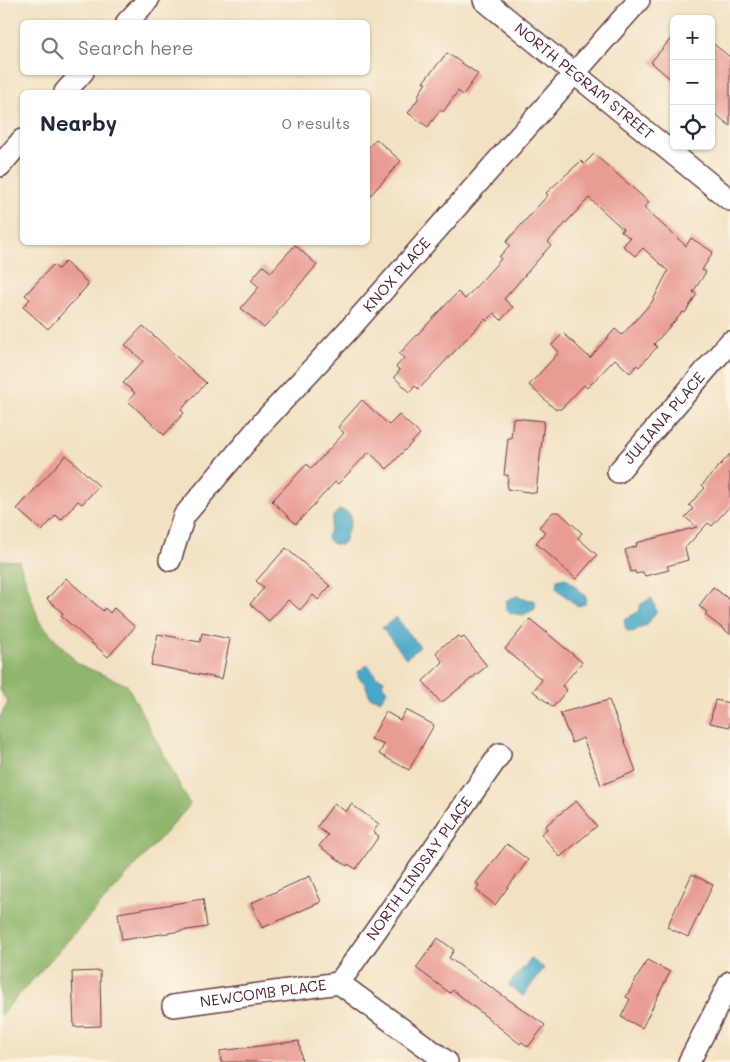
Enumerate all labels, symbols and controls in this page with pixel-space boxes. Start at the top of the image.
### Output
map controls [670,15,715,150]
button: + [670,15,715,60]
street label: NORTH PEGRAM STREET [511,18,659,143]
search box [20,20,370,75]
icon: search [38,34,66,62]
text: Search here [78,35,194,60]
button: − [670,60,715,105]
button: locate [670,105,715,150]
text: Nearby [40,109,117,136]
text: 0 results [282,112,350,133]
street label: KNOX PLACE [358,232,435,316]
street label: JULIANA PLACE [618,367,709,468]
street label: NORTH LINDSAY PLACE [361,792,476,944]
street label: NEWCOMB PLACE [199,974,328,1011]

